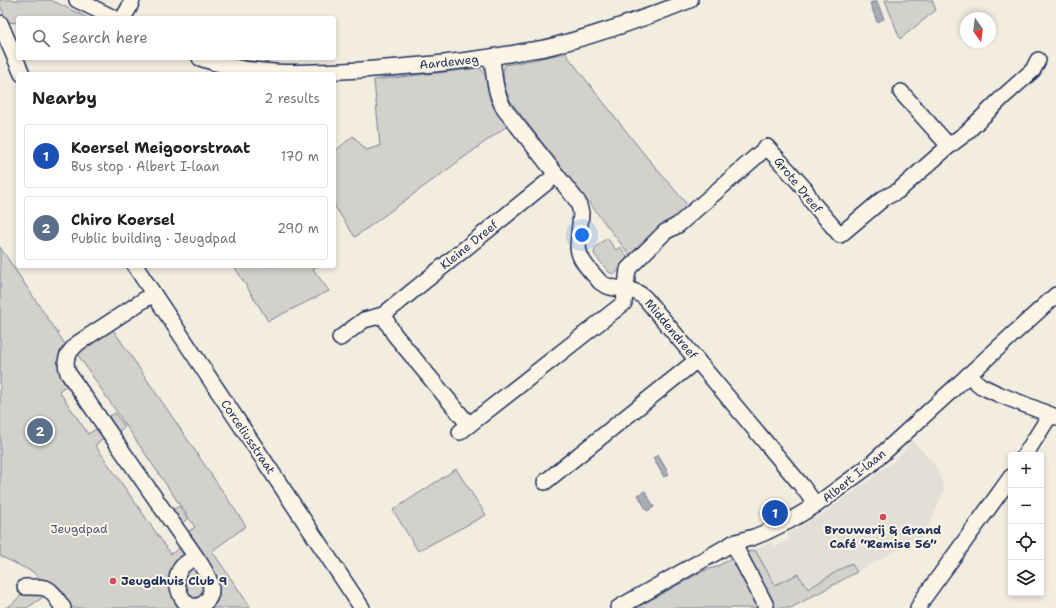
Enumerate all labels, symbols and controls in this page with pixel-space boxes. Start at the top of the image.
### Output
north arrow [960,12,996,48]
search box [16,16,336,60]
icon: search [30,27,52,49]
text: Search here [62,28,148,48]
street label: Aardeweg [419,51,479,73]
text: Nearby [32,87,97,109]
text: 2 results [264,90,320,107]
text: Koersel Meigoorstraat [71,138,250,158]
text: 1 [43,148,49,165]
text: 170 m [281,148,319,165]
street label: Grote Dreef [770,154,826,217]
text: Bus stop · Albert I-laan [71,158,220,175]
text: Chiro Koersel [71,210,175,230]
street label: Kleine Dreef [437,216,502,273]
text: 2 [41,220,51,237]
text: 290 m [277,220,319,237]
your location [572,225,592,245]
text: Public building · Jeugdpad [71,230,236,247]
street label: Middendreef [641,295,701,363]
street label: Corceliusstraat [217,397,279,477]
pin: 2 [27,416,53,446]
street label: Albert I-laan [819,446,889,506]
map controls [1008,452,1044,596]
button: + [1008,452,1044,488]
button: − [1008,488,1044,524]
pin: 1 [762,498,788,528]
marker: Brouwerij & Grand Café “Remise 56” [878,512,888,522]
park label: Jeugdpad [50,521,108,537]
place label: Brouwerij & Grand Café “Remise 56” [825,522,941,552]
button: locate [1008,524,1044,560]
button: layers [1008,560,1044,596]
place label: Jeugdhuis Club 9 [121,573,227,589]
marker: Jeugdhuis Club 9 [108,576,118,586]

